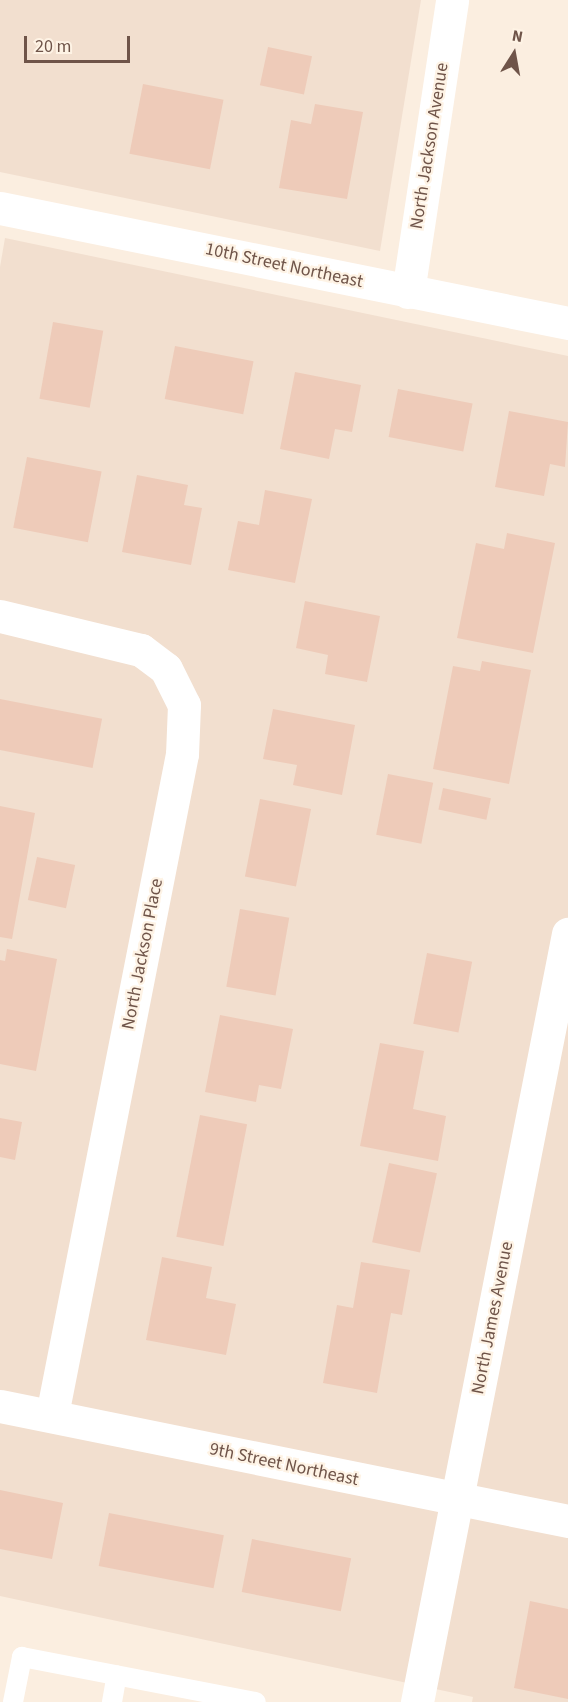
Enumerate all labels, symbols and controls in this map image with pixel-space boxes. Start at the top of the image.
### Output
scale bar [27,24,134,62]
north arrow [484,24,544,84]
text: N [510,25,525,48]
text: 20 m [35,34,71,59]
street label: North Jackson Avenue [406,61,454,231]
street label: 10th Street Northeast [203,239,365,293]
street label: North Jackson Place [118,877,168,1031]
street label: North James Avenue [468,1240,518,1396]
street label: 9th Street Northeast [208,1439,360,1491]

